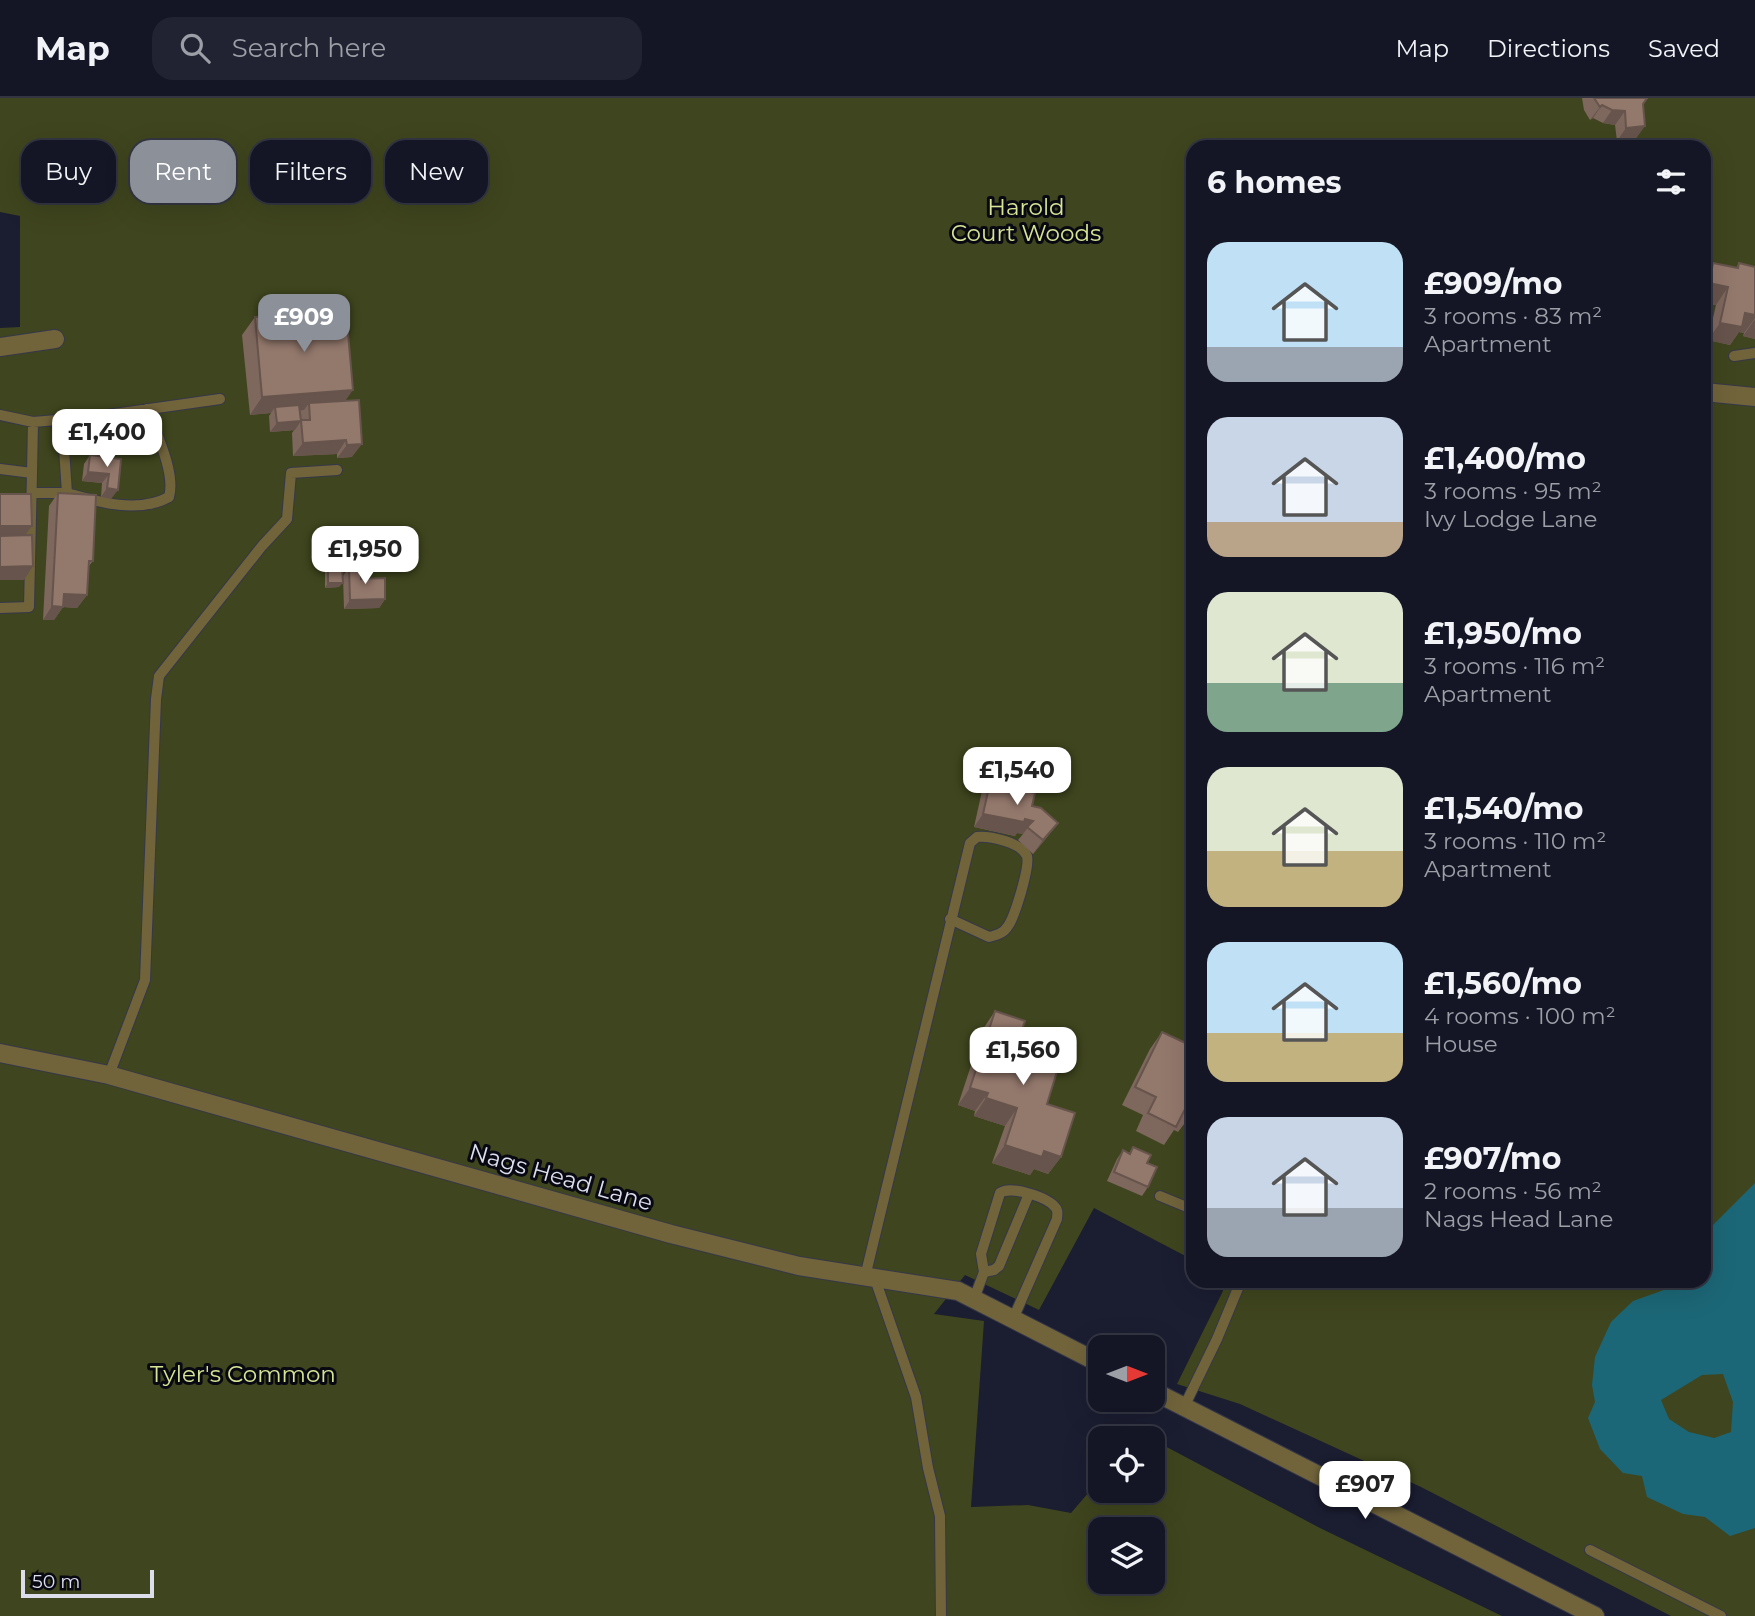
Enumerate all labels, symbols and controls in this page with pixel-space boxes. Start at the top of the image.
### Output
search box [152,17,642,80]
text: Map [35,28,110,68]
icon: search [176,29,214,67]
text: Search here [232,32,386,64]
text: Map [1396,34,1449,63]
text: Directions [1487,34,1610,63]
text: Saved [1648,34,1720,63]
chip: Buy [21,140,116,203]
chip: Rent [130,140,236,203]
chip: Filters [250,140,371,203]
chip: New [385,140,488,203]
icon: filters [1652,163,1690,201]
text: 6 homes [1207,164,1342,201]
park label: Harold Court Woods [951,193,1101,247]
text: £909/mo [1424,265,1563,302]
icon: home [1263,270,1347,354]
pin: £909 [263,294,345,354]
text: 3 rooms · 83 m² [1424,302,1602,330]
text: £909 [274,303,334,331]
text: Apartment [1424,330,1552,358]
pin: £1,400 [50,410,164,469]
text: £1,400 [68,418,146,446]
text: £1,400/mo [1424,440,1586,477]
icon: home [1263,445,1347,529]
text: 3 rooms · 95 m² [1424,477,1602,505]
text: Ivy Lodge Lane [1424,505,1597,533]
pin: £1,950 [308,526,422,586]
text: £1,950 [328,535,402,563]
text: £1,950/mo [1424,615,1582,652]
icon: home [1263,620,1347,704]
text: 3 rooms · 116 m² [1424,652,1605,680]
text: Apartment [1424,680,1552,708]
pin: £1,540 [960,748,1074,807]
text: £1,540 [979,756,1055,784]
text: £1,540/mo [1424,790,1583,827]
icon: home [1263,795,1347,879]
text: 3 rooms · 110 m² [1424,827,1606,855]
text: Apartment [1424,855,1552,883]
text: £1,560/mo [1424,965,1582,1002]
icon: home [1263,970,1347,1054]
text: 4 rooms · 100 m² [1424,1002,1616,1030]
pin: £1,560 [966,1028,1080,1087]
text: House [1424,1030,1498,1058]
text: £1,560 [986,1036,1060,1064]
street label: Nags Head Lane [466,1137,656,1217]
text: £907/mo [1424,1140,1561,1177]
icon: home [1263,1145,1347,1229]
text: 2 rooms · 56 m² [1424,1177,1602,1205]
text: Nags Head Lane [1424,1205,1613,1233]
north arrow [1088,1335,1166,1412]
map controls [1088,1335,1165,1594]
park label: Tyler's Common [150,1360,336,1388]
button: locate [1088,1426,1165,1503]
pin: £907 [1324,1462,1406,1521]
text: £907 [1335,1470,1395,1498]
button: layers [1088,1517,1165,1594]
scale bar [21,1567,154,1599]
text: 50 m [32,1570,80,1593]

